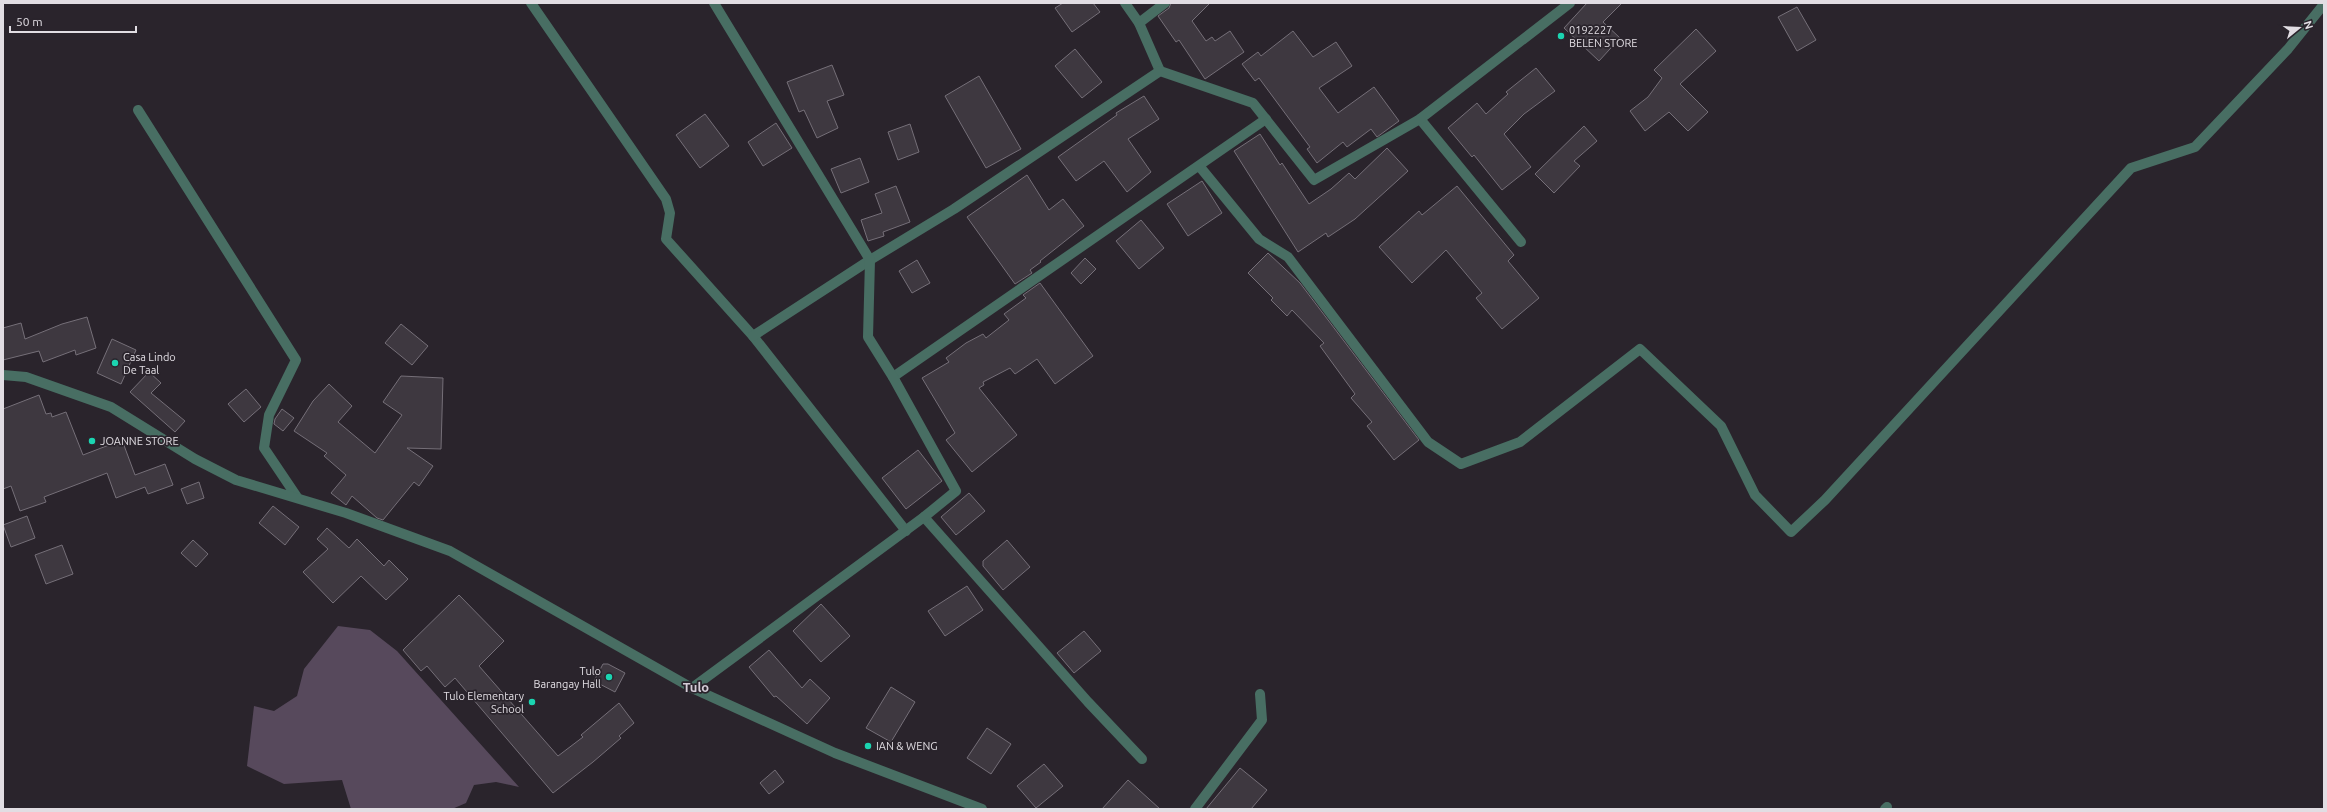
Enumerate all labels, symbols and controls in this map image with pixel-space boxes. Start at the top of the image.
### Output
scale bar [10,8,136,34]
north arrow [2279,8,2319,48]
text: 50 m [16,15,43,28]
text: N [2302,19,2315,31]
place label: 0192227 BELEN STORE [1569,24,1638,49]
marker: 0192227 BELEN STORE [1556,31,1566,41]
place label: Casa Lindo De Taal [123,351,176,376]
marker: Casa Lindo De Taal [110,358,120,368]
place label: JOANNE STORE [100,435,179,447]
marker: JOANNE STORE [87,436,97,446]
place label: Tulo Barangay Hall [533,665,601,690]
marker: Tulo Barangay Hall [604,672,614,682]
district label: Tulo [683,680,709,694]
place label: Tulo Elementary School [443,690,525,715]
marker: Tulo Elementary School [527,697,537,707]
place label: IAN & WENG [876,740,938,752]
marker: IAN & WENG [863,741,873,751]

